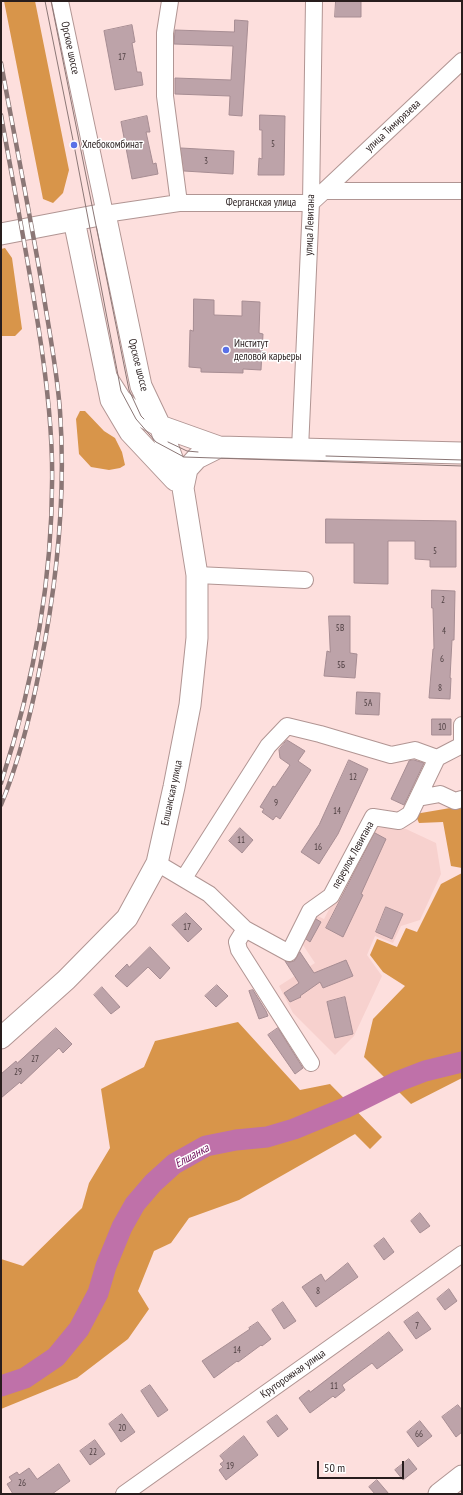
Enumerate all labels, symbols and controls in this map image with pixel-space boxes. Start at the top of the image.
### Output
street label: Орское шоссе [58,20,82,76]
house number: 17 [118,52,126,62]
street label: улица Тимирязева [363,97,423,155]
place label: Хлебокомбинат [82,138,143,152]
house number: 5 [271,139,275,149]
marker: Хлебокомбинат [69,140,79,150]
house number: 3 [204,156,208,166]
street label: улица Левитана [302,194,318,256]
street label: Ферганская улица [226,196,296,210]
street label: Орское шоссе [125,337,151,393]
place label: Институт деловой карьеры [234,337,302,363]
marker: Институт деловой карьеры [221,345,231,355]
house number: 5 [433,546,437,556]
house number: 2 [441,595,445,605]
house number: 5В [336,623,344,633]
house number: 4 [442,626,446,636]
house number: 6 [440,654,444,664]
house number: 5Б [337,660,345,670]
house number: 8 [438,683,442,693]
house number: 5А [364,698,372,708]
house number: 10 [438,722,446,732]
street label: Елшанская улица [159,759,185,827]
house number: 12 [349,772,357,782]
house number: 9 [274,798,278,808]
house number: 14 [333,806,341,816]
street label: переулок Левитана [329,819,377,891]
house number: 11 [237,835,245,845]
house number: 16 [314,842,322,852]
house number: 17 [183,922,191,932]
house number: 27 [31,1054,39,1064]
house number: 29 [14,1067,22,1077]
water label: Елшанка [172,1141,212,1171]
house number: 8 [316,1286,320,1296]
house number: 7 [415,1321,419,1331]
house number: 14 [233,1345,241,1355]
street label: Круторожная улица [258,1347,328,1401]
house number: 11 [330,1381,338,1391]
house number: 20 [118,1423,126,1433]
house number: 66 [415,1429,423,1439]
house number: 22 [89,1447,97,1457]
scale bar [319,1453,406,1479]
text: 50 m [324,1460,345,1475]
house number: 19 [226,1461,234,1471]
house number: 26 [18,1478,26,1488]

